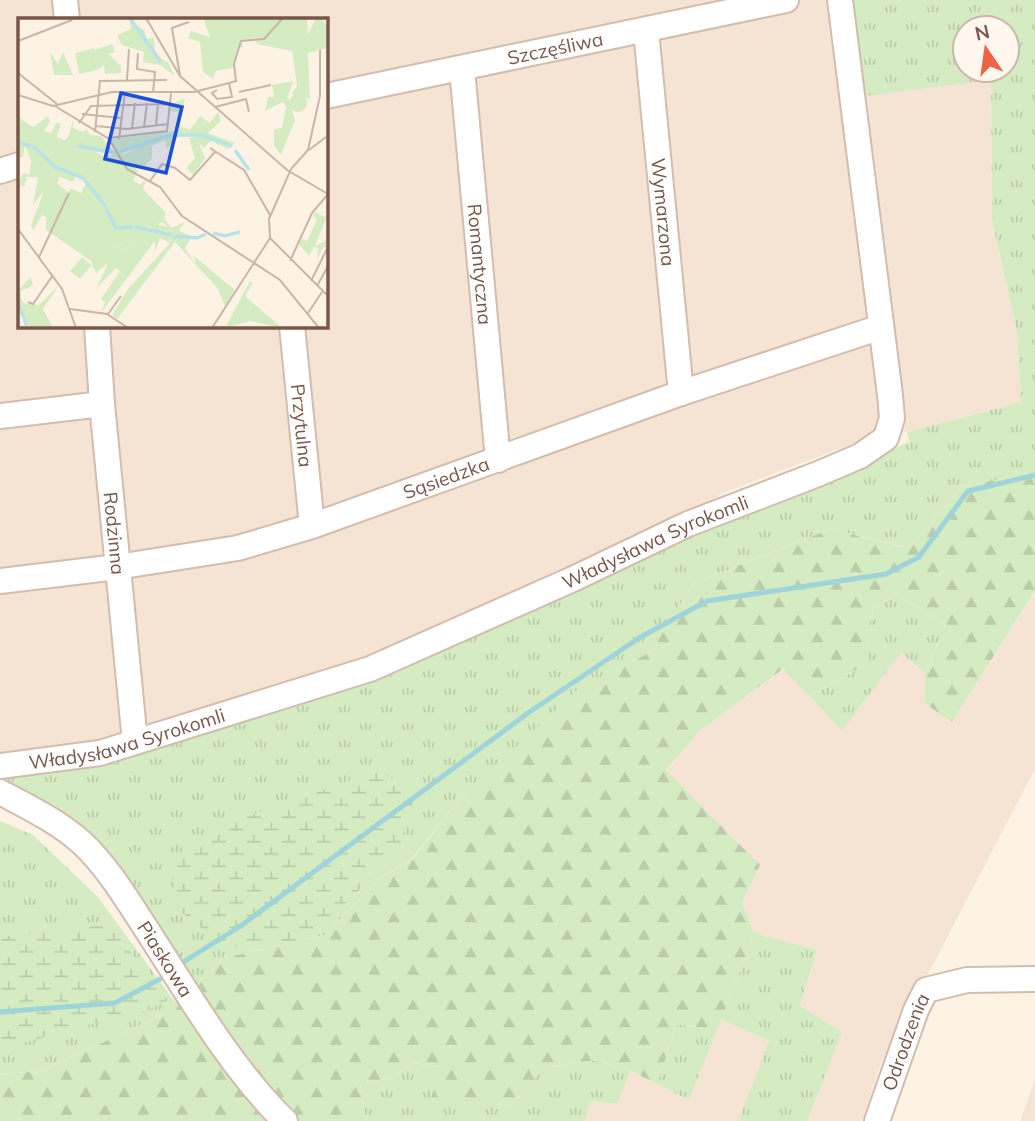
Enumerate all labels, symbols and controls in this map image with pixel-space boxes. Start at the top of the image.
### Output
north arrow [951,14,1021,84]
inset map [18,18,327,327]
text: N [972,19,992,46]
street label: Szczęśliwa [505,27,605,70]
street label: Wymarzona [646,157,681,267]
street label: Romantyczna [462,203,497,326]
street label: Przytulna [286,383,318,468]
street label: Sąsiedzka [400,451,492,504]
street label: Władysława Syrokomli [558,490,752,594]
street label: Rodzinna [99,491,131,576]
street label: Władysława Syrokomli [27,703,228,774]
street label: Piaskowa [132,916,198,1002]
street label: Odrodzenia [877,989,935,1094]

